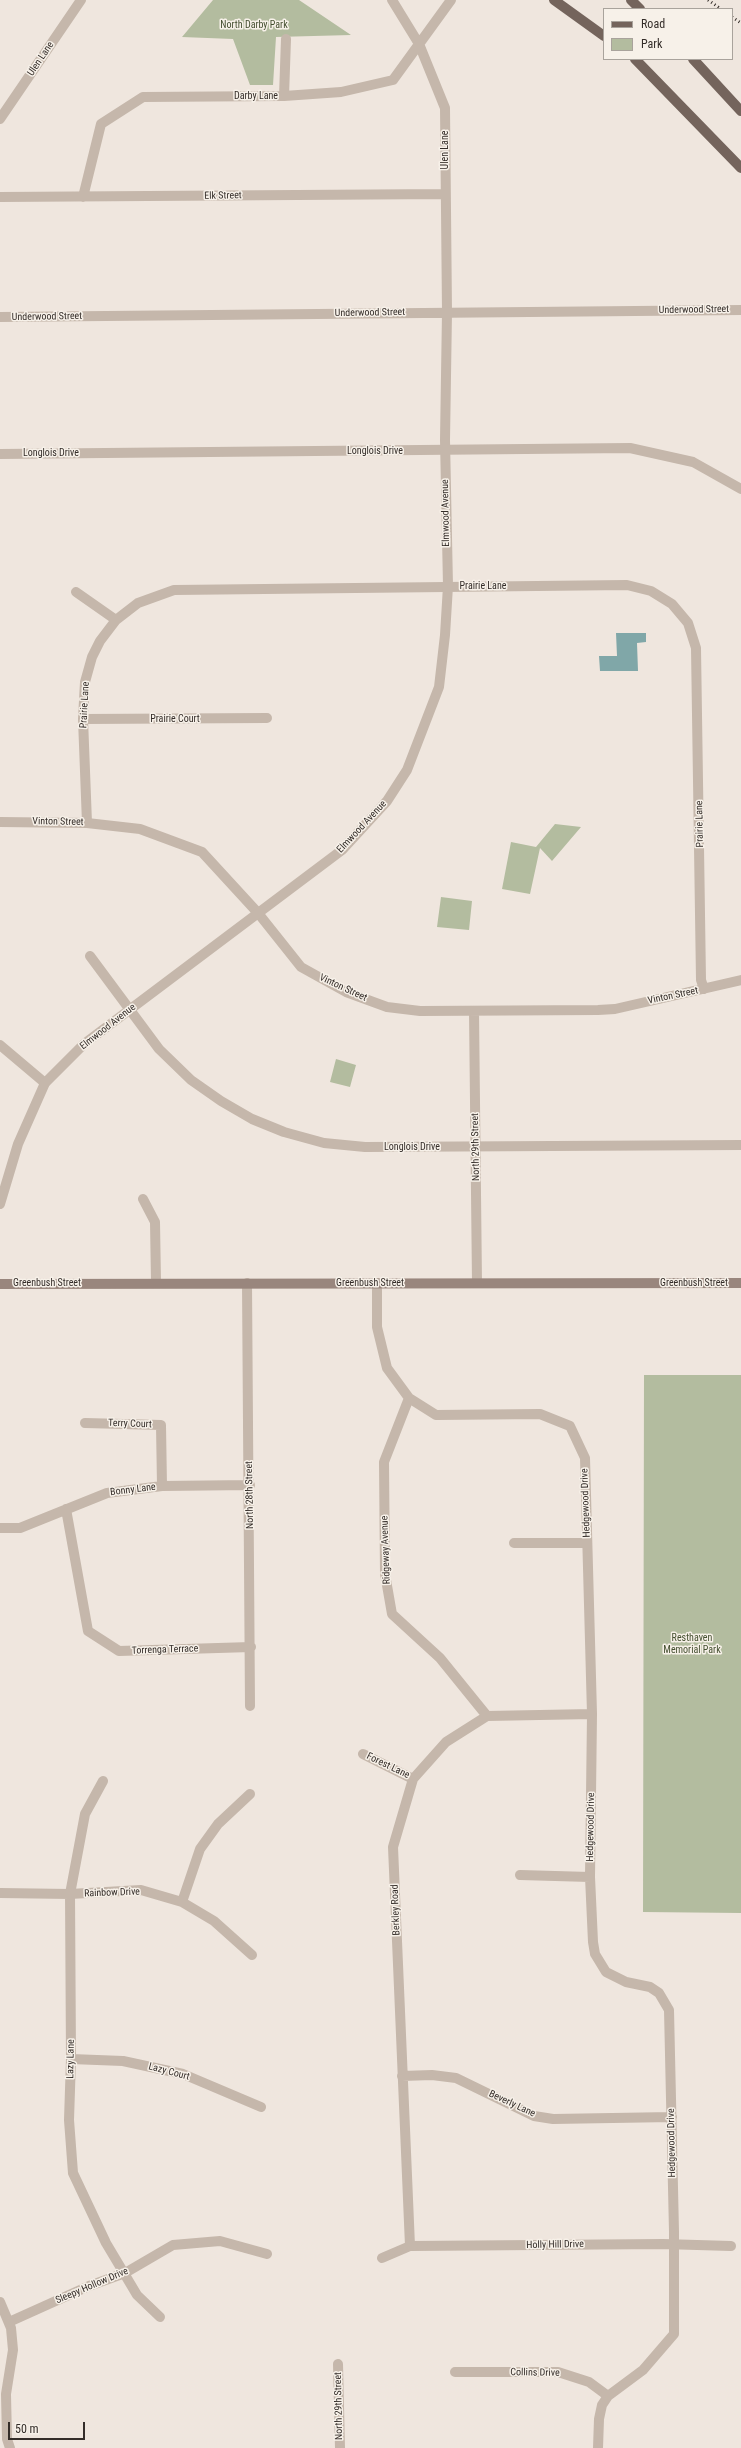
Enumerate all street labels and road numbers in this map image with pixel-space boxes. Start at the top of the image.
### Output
street label: Ulen Lane [25,40,57,78]
street label: Darby Lane [234,90,278,102]
street label: Ulen Lane [439,131,451,169]
street label: Elk Street [204,190,242,202]
street label: Underwood Street [659,303,729,317]
street label: Underwood Street [335,306,405,320]
street label: Underwood Street [12,310,82,324]
street label: Longlois Drive [347,445,403,457]
street label: Longlois Drive [23,447,79,459]
street label: Elmwood Avenue [439,479,453,547]
street label: Prairie Lane [460,580,506,592]
street label: Prairie Lane [78,681,92,729]
street label: Prairie Court [150,713,200,725]
street label: Elmwood Avenue [335,798,389,856]
street label: Prairie Lane [694,800,706,848]
street label: Vinton Street [32,816,84,828]
street label: Vinton Street [317,972,369,1004]
street label: Vinton Street [647,985,699,1007]
street label: Elmwood Avenue [78,1002,138,1052]
street label: North 29th Street [469,1113,483,1181]
street label: Longlois Drive [384,1141,440,1153]
street label: Greenbush Street [13,1277,81,1289]
street label: Greenbush Street [336,1277,404,1289]
street label: Greenbush Street [660,1277,728,1289]
street label: Terry Court [108,1417,152,1431]
street label: North 28th Street [243,1461,257,1529]
street label: Hedgewood Drive [579,1468,593,1538]
street label: Bonny Lane [110,1481,156,1499]
street label: Ridgeway Avenue [379,1515,393,1585]
street label: Torrenga Terrace [131,1643,199,1657]
street label: Forest Lane [365,1750,411,1782]
street label: Hedgewood Drive [584,1792,598,1862]
street label: Berkley Road [389,1884,403,1936]
street label: Rainbow Drive [84,1886,140,1900]
street label: Lazy Lane [65,2039,77,2079]
street label: Lazy Court [147,2061,191,2083]
street label: Beverly Lane [487,2088,537,2120]
street label: Hedgewood Drive [665,2108,679,2178]
street label: Holly Hill Drive [526,2238,584,2252]
street label: Sleepy Hollow Drive [54,2265,130,2307]
street label: Collins Drive [510,2367,560,2379]
street label: North 29th Street [332,2372,346,2440]

